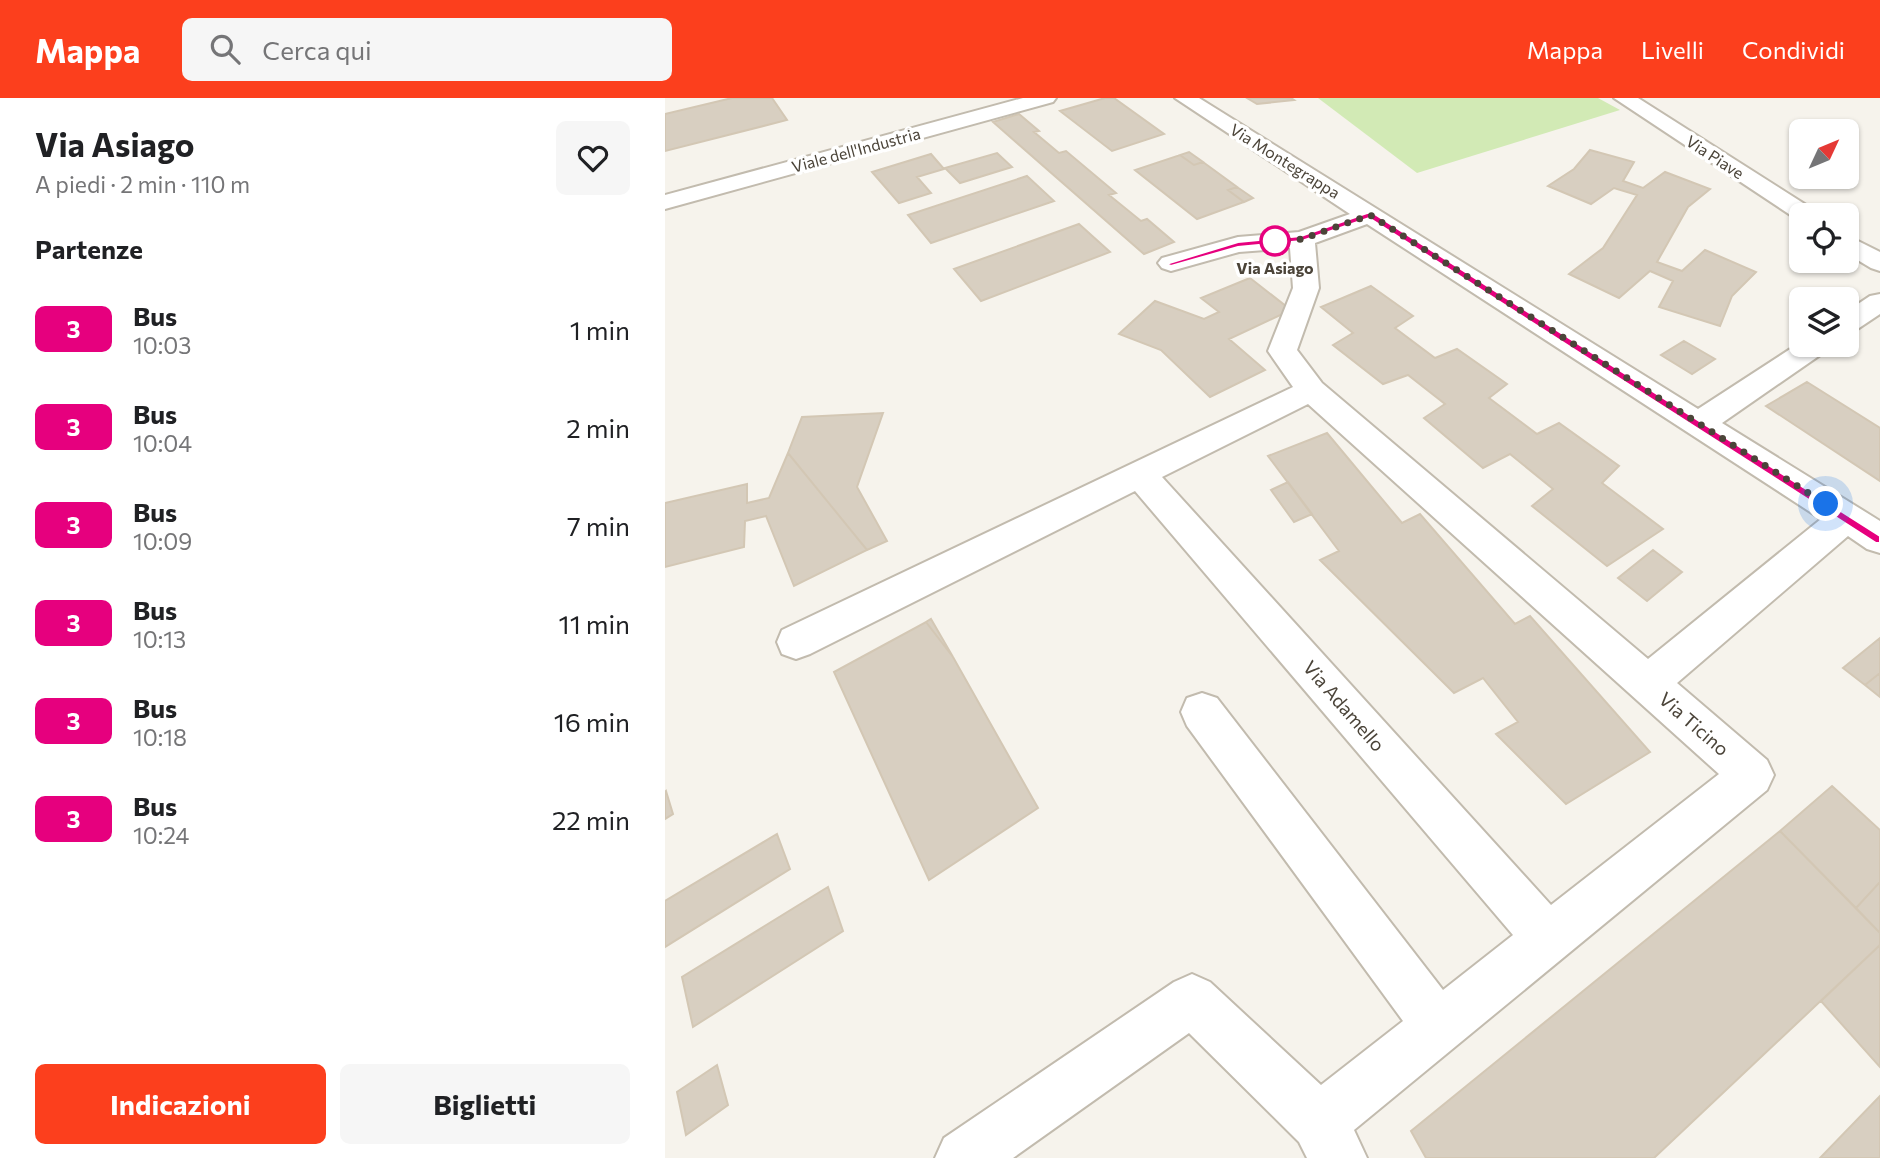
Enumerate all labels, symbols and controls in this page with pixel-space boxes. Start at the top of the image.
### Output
search box [182,18,672,81]
text: Mappa [35,29,140,70]
icon: search [206,30,244,68]
text: Cerca qui [262,34,372,65]
text: Mappa [1527,35,1603,64]
text: Livelli [1641,35,1704,64]
text: Condividi [1742,35,1845,64]
street label: Via Montegrappa [1227,119,1344,202]
north arrow [1789,119,1859,189]
map controls [1789,119,1859,357]
button: heart [556,121,630,195]
text: Via Asiago [35,123,195,164]
street label: Viale dell'Industria [789,123,922,176]
street label: Via Piave [1683,131,1748,182]
text: A piedi · 2 min · 110 m [35,170,250,198]
button: locate [1789,203,1859,273]
marker: Via Asiago [1260,226,1290,256]
text: Partenze [35,233,143,264]
place label: Via Asiago [1236,258,1314,277]
button: layers [1789,287,1859,357]
text: Bus [133,300,177,331]
text: 3 [67,314,80,343]
text: 1 min [570,314,630,345]
text: 10:03 [133,331,191,359]
text: Bus [133,398,177,429]
text: 3 [67,412,80,441]
text: 2 min [566,412,630,443]
text: 10:04 [133,429,192,457]
your location [1808,486,1843,521]
text: Bus [133,496,177,527]
text: 3 [67,510,80,539]
text: 7 min [567,510,630,541]
text: 10:09 [133,527,192,555]
text: Bus [133,594,177,625]
text: 3 [67,608,80,637]
text: 11 min [559,608,630,639]
text: 10:13 [133,625,186,653]
street label: Via Adamello [1299,656,1390,756]
street label: Via Ticino [1655,687,1734,760]
text: Bus [133,692,177,723]
text: 3 [67,706,80,735]
text: 16 min [554,706,630,737]
text: 10:18 [133,723,187,751]
text: Bus [133,790,177,821]
text: 3 [67,804,80,833]
text: 22 min [552,804,630,835]
text: 10:24 [133,821,189,849]
button: Indicazioni [35,1064,326,1144]
button: Biglietti [340,1064,630,1144]

